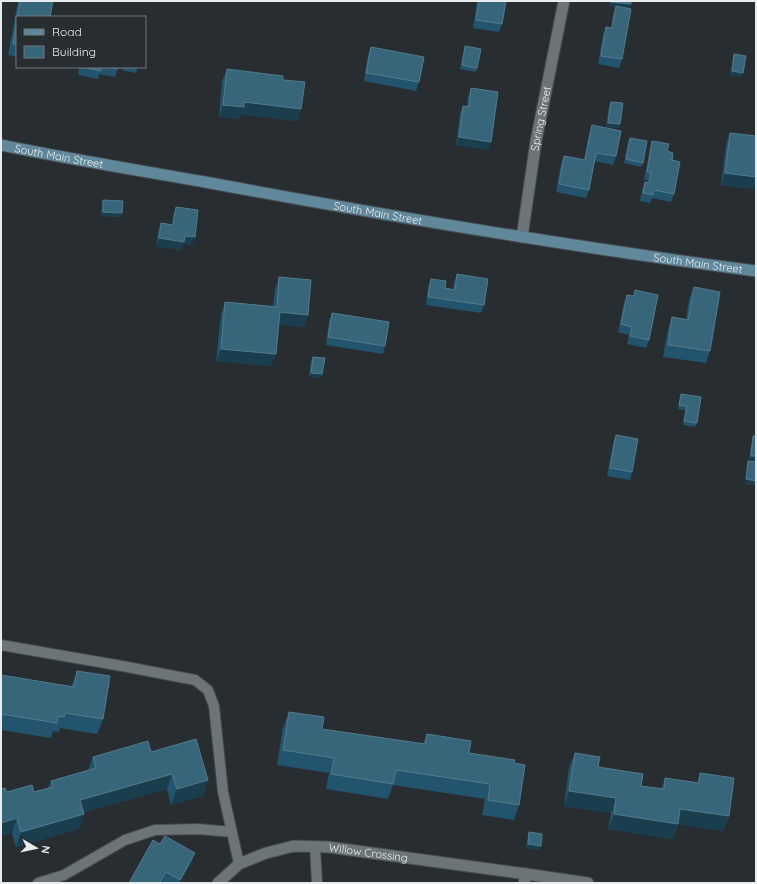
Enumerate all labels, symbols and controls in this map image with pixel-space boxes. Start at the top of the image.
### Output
legend [16,16,146,68]
text: Road [52,24,82,39]
text: Building [52,44,96,59]
street label: Spring Street [528,85,554,152]
street label: South Main Street [14,141,105,171]
street label: South Main Street [332,198,424,228]
street label: South Main Street [653,250,744,276]
north arrow [16,828,56,868]
street label: Willow Crossing [328,840,409,865]
text: N [38,844,53,855]

